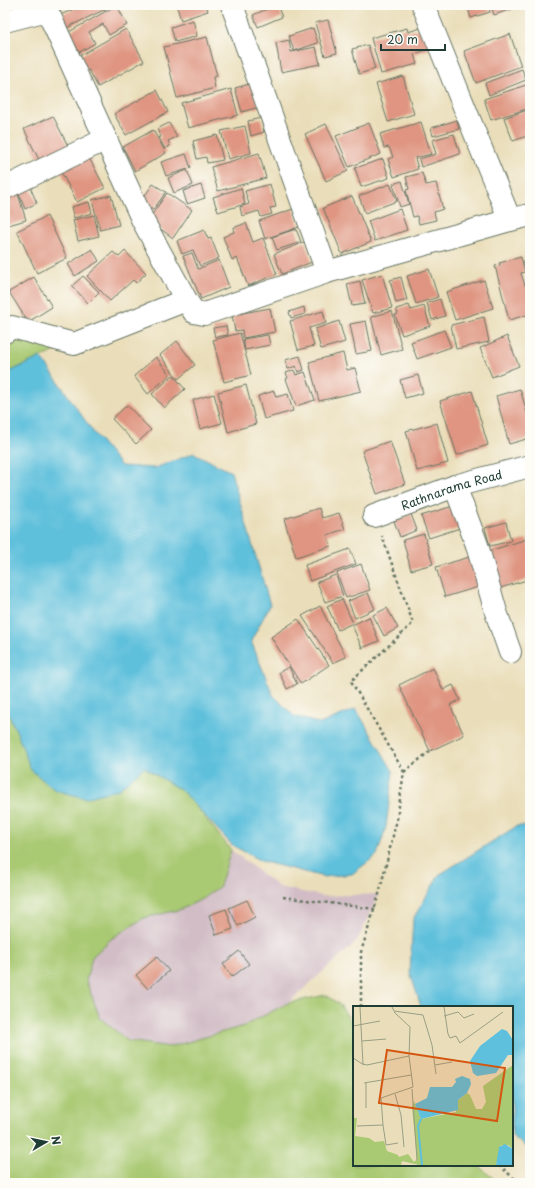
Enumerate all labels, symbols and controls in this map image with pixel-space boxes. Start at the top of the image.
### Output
scale bar [381,26,445,52]
text: 20 m [387,30,418,48]
street label: Rathnarama Road [398,465,504,514]
inset map [353,1006,513,1166]
north arrow [26,1122,66,1162]
text: N [47,1135,65,1146]

